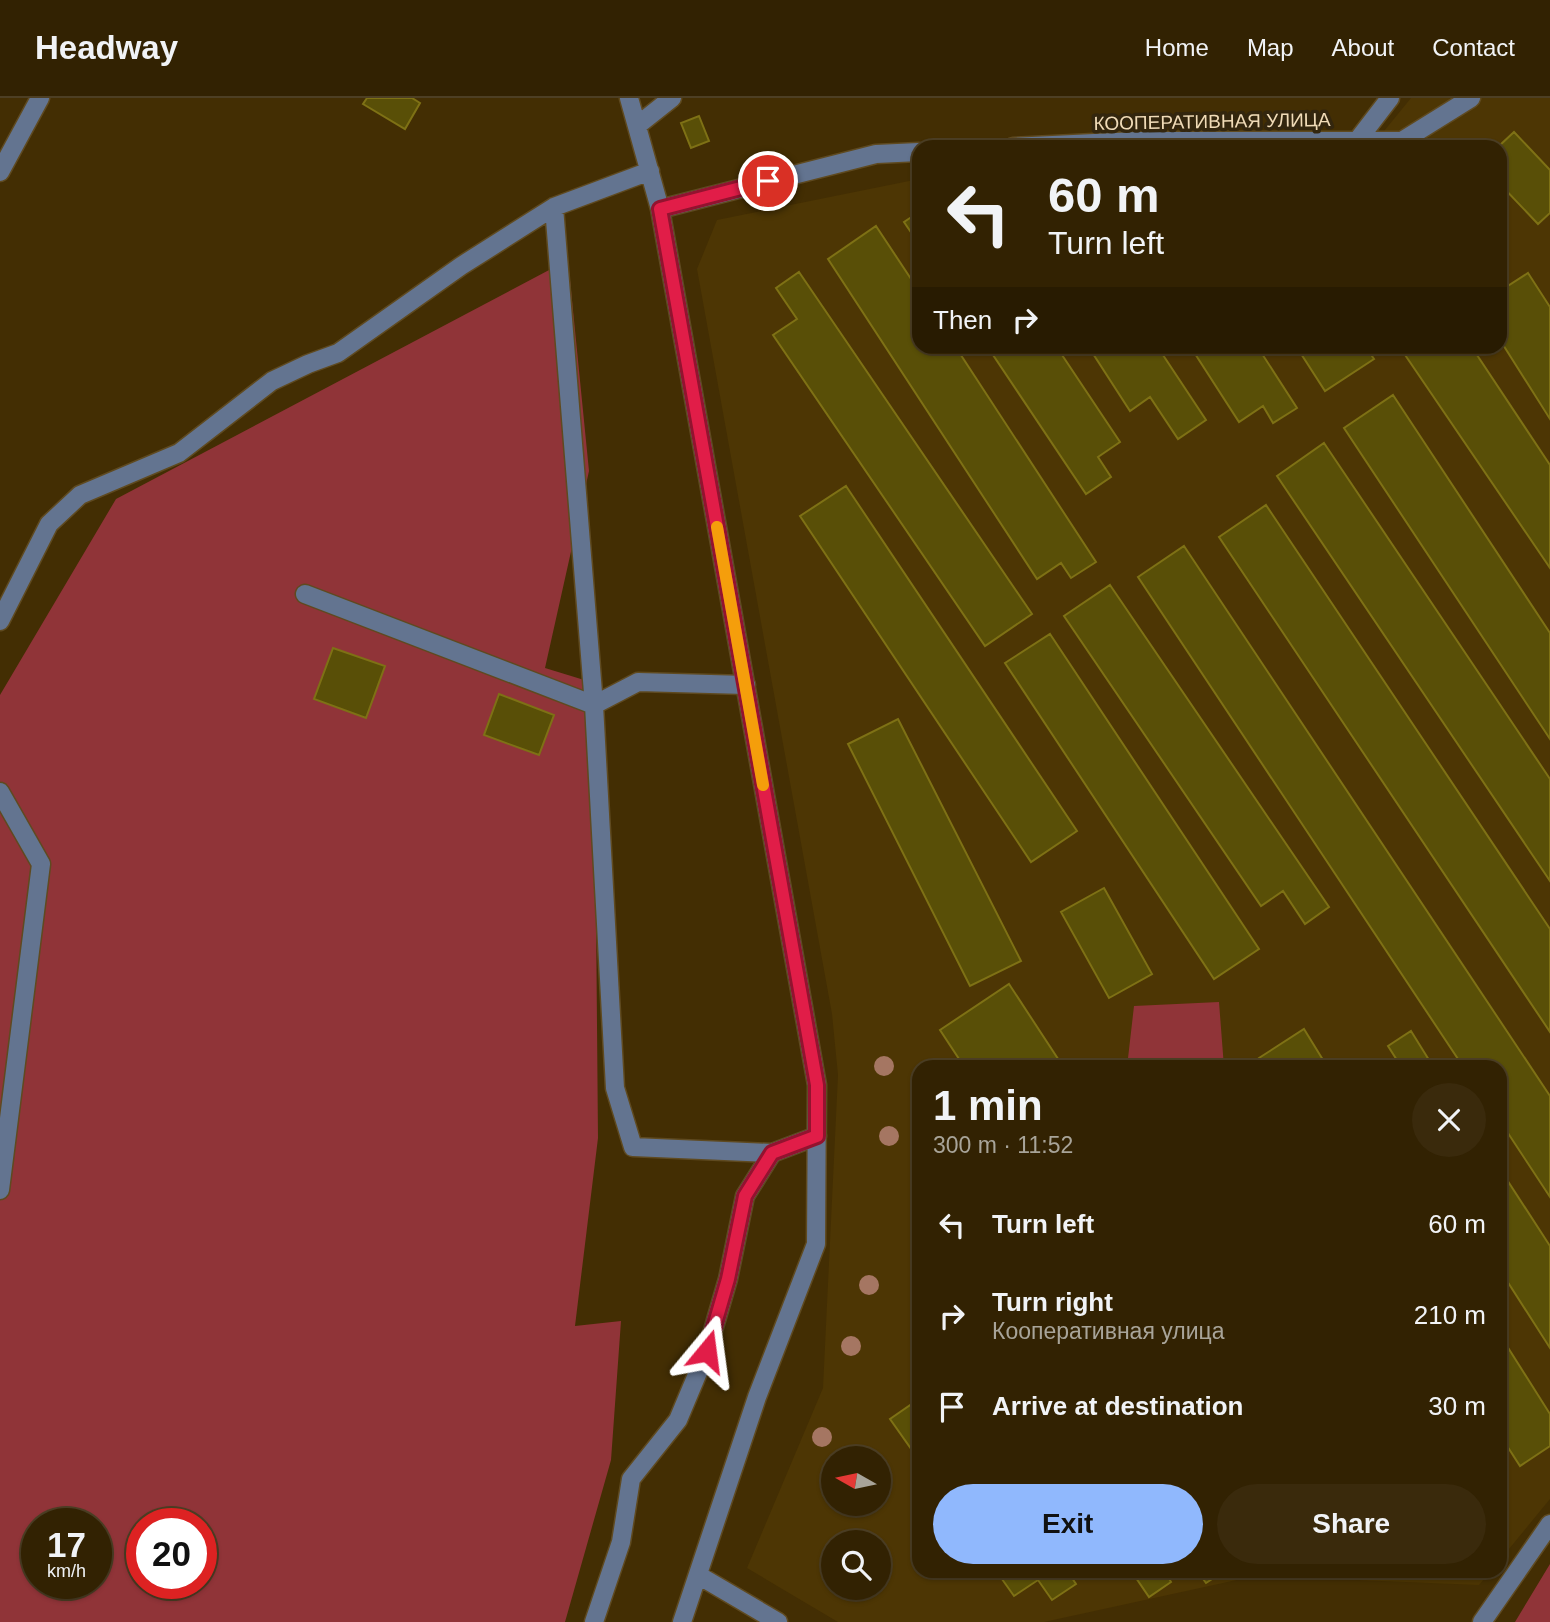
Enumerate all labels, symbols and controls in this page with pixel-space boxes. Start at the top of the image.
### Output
text: Headway [35,29,178,66]
text: Home [1145,34,1209,61]
text: Map [1247,34,1294,61]
text: About [1332,34,1394,61]
text: Contact [1432,34,1515,61]
street label: КООПЕРАТИВНАЯ УЛИЦА [1093,109,1331,134]
pin [738,151,798,211]
icon: arrive [749,162,787,200]
icon: left [933,168,1024,259]
text: 60 m [1048,168,1160,222]
text: Turn left [1048,225,1164,261]
icon: right [1006,301,1044,339]
text: Then [933,305,992,335]
text: 1 min [933,1082,1043,1129]
button: close [1412,1083,1486,1157]
text: 300 m · 11:52 [933,1132,1073,1158]
icon: left [933,1206,971,1244]
text: Turn left [992,1209,1094,1239]
text: 60 m [1428,1209,1486,1239]
text: Turn right [992,1287,1113,1317]
icon: right [933,1297,971,1335]
text: 210 m [1414,1300,1486,1330]
position arrow [670,1314,744,1388]
text: Кооперативная улица [992,1318,1224,1344]
icon: arrive [933,1388,971,1426]
text: Arrive at destination [992,1391,1243,1421]
text: 30 m [1428,1391,1486,1421]
north arrow [821,1446,891,1516]
map controls [821,1446,891,1600]
button: Exit [933,1484,1203,1564]
button: Share [1217,1484,1486,1564]
speed limit sign: 20 [126,1508,217,1599]
text: 17 [47,1525,86,1564]
button: search [821,1530,891,1600]
text: km/h [47,1561,86,1581]

